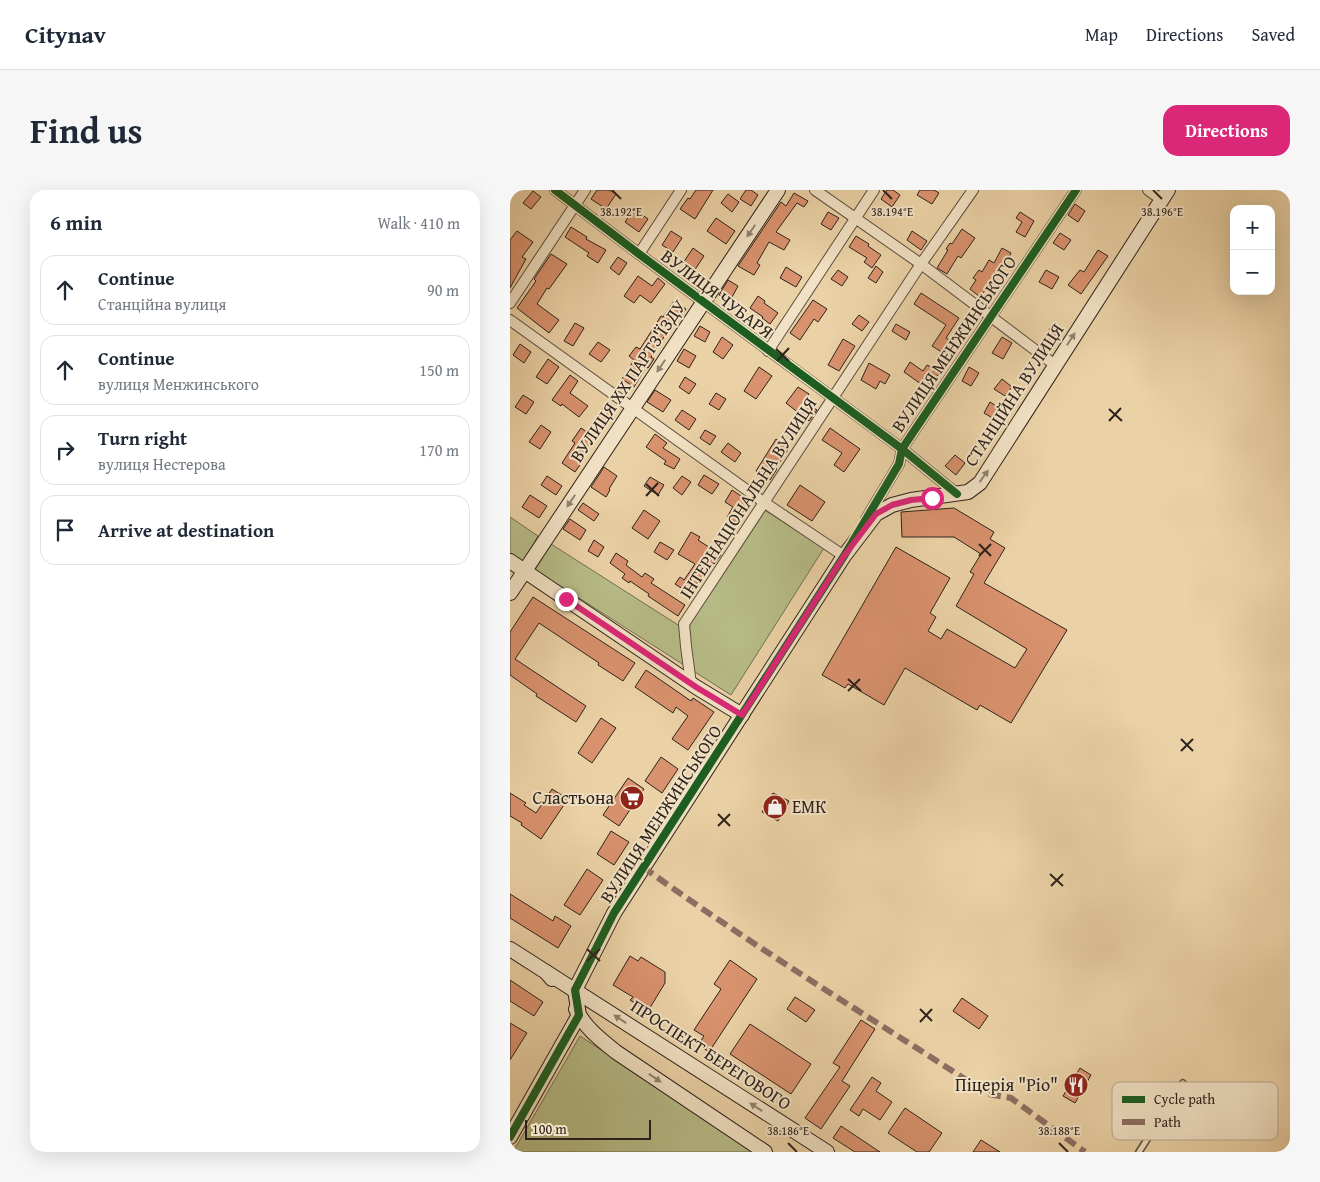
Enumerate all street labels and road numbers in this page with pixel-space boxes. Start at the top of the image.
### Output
street label: ВУЛИЦЯ ЧУБАРЯ [656,242,779,345]
street label: ВУЛИЦЯ МЕНЖИНСЬКОГО [884,250,1023,437]
street label: ВУЛИЦЯ XX ПАРТЗ'ЇЗДУ [563,294,692,467]
street label: СТАНЦІЙНА ВУЛИЦЯ [957,318,1070,472]
street label: ІНТЕРНАЦІОНАЛЬНА ВУЛИЦЯ [672,391,823,604]
street label: ВУЛИЦЯ МЕНЖИНСЬКОГО [593,719,728,908]
street label: ПРОСПЕКТ БЕРЕГОВОГО [626,993,797,1117]

